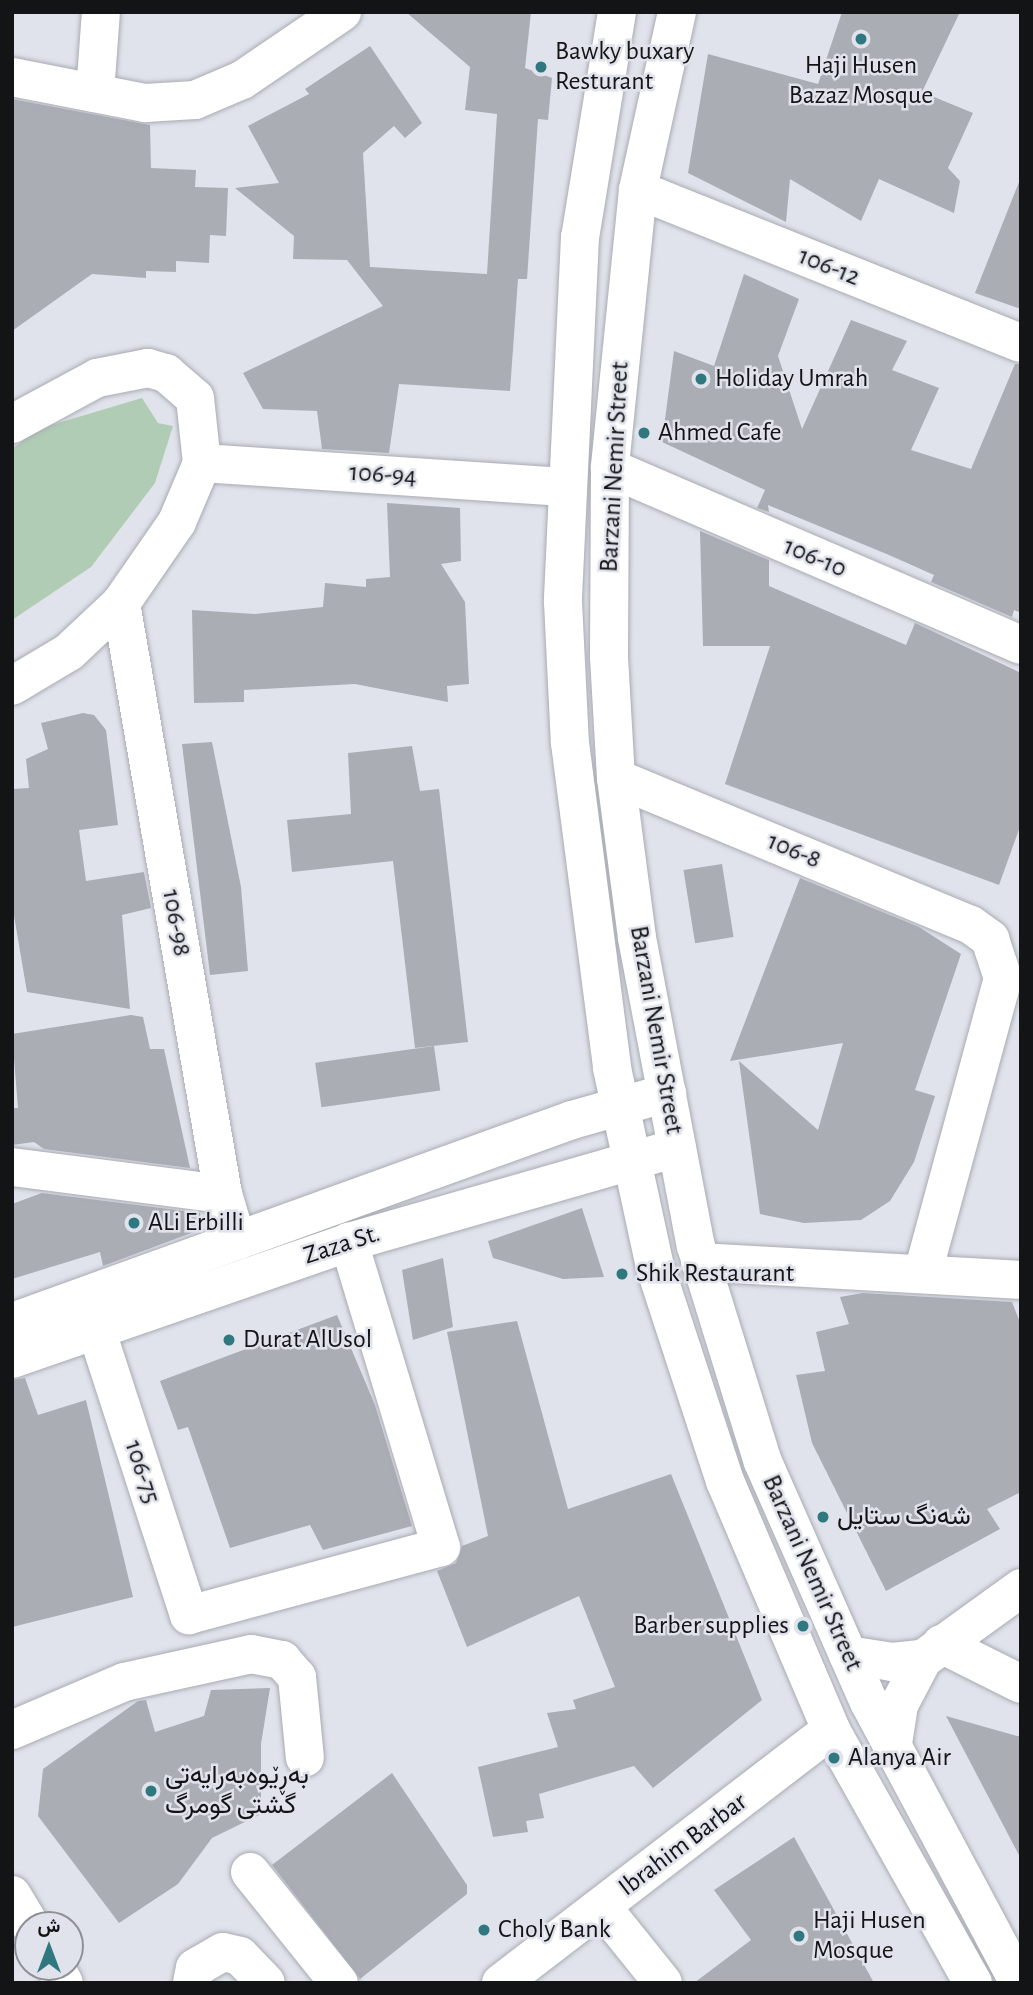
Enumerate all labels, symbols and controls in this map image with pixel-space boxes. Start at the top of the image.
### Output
marker: Haji Husen Bazaz Mosque [853,31,869,47]
place label: Bawky buxary Resturant [555,36,694,98]
place label: Haji Husen Bazaz Mosque [789,50,933,112]
marker: Bawky buxary Resturant [533,59,549,75]
street label: 106-12 [794,241,864,293]
street label: Barzani Nemir Street [594,361,636,573]
place label: Holiday Umrah [715,363,868,395]
marker: Holiday Umrah [693,371,709,387]
place label: Ahmed Cafe [658,417,781,449]
marker: Ahmed Cafe [636,425,652,441]
street label: 106-94 [348,457,418,493]
street label: 106-10 [779,531,851,585]
street label: 106-8 [762,826,826,876]
street label: 106-98 [155,887,197,959]
street label: Barzani Nemir Street [622,924,690,1136]
place label: ALi Erbilli [148,1207,244,1239]
marker: ALi Erbilli [126,1215,142,1231]
street label: Zaza St. [300,1218,384,1272]
place label: Shik Restaurant [636,1258,794,1290]
marker: Shik Restaurant [614,1266,630,1282]
place label: Durat AlUsol [243,1324,372,1356]
marker: Durat AlUsol [221,1332,237,1348]
street label: 106-75 [117,1436,167,1508]
street label: Barzani Nemir Street [755,1470,869,1676]
place label: شەنگ ستایل [837,1501,971,1533]
marker: شەنگ ستایل [815,1509,831,1525]
place label: Barber supplies [633,1610,789,1642]
marker: Barber supplies [795,1618,811,1634]
place label: Alanya Air [848,1742,951,1774]
marker: Alanya Air [826,1750,842,1766]
place label: بەڕێوەبەرایەتی گشتی گومرگ [165,1760,309,1822]
marker: بەڕێوەبەرایەتی گشتی گومرگ [143,1783,159,1799]
street label: Ibrahim Barbar [613,1787,753,1903]
place label: Haji Husen Mosque [813,1905,926,1966]
north arrow [14,1911,84,1981]
place label: Choly Bank [498,1914,611,1946]
text: ش [38,1917,60,1936]
marker: Choly Bank [476,1922,492,1938]
marker: Haji Husen Mosque [791,1928,807,1944]

